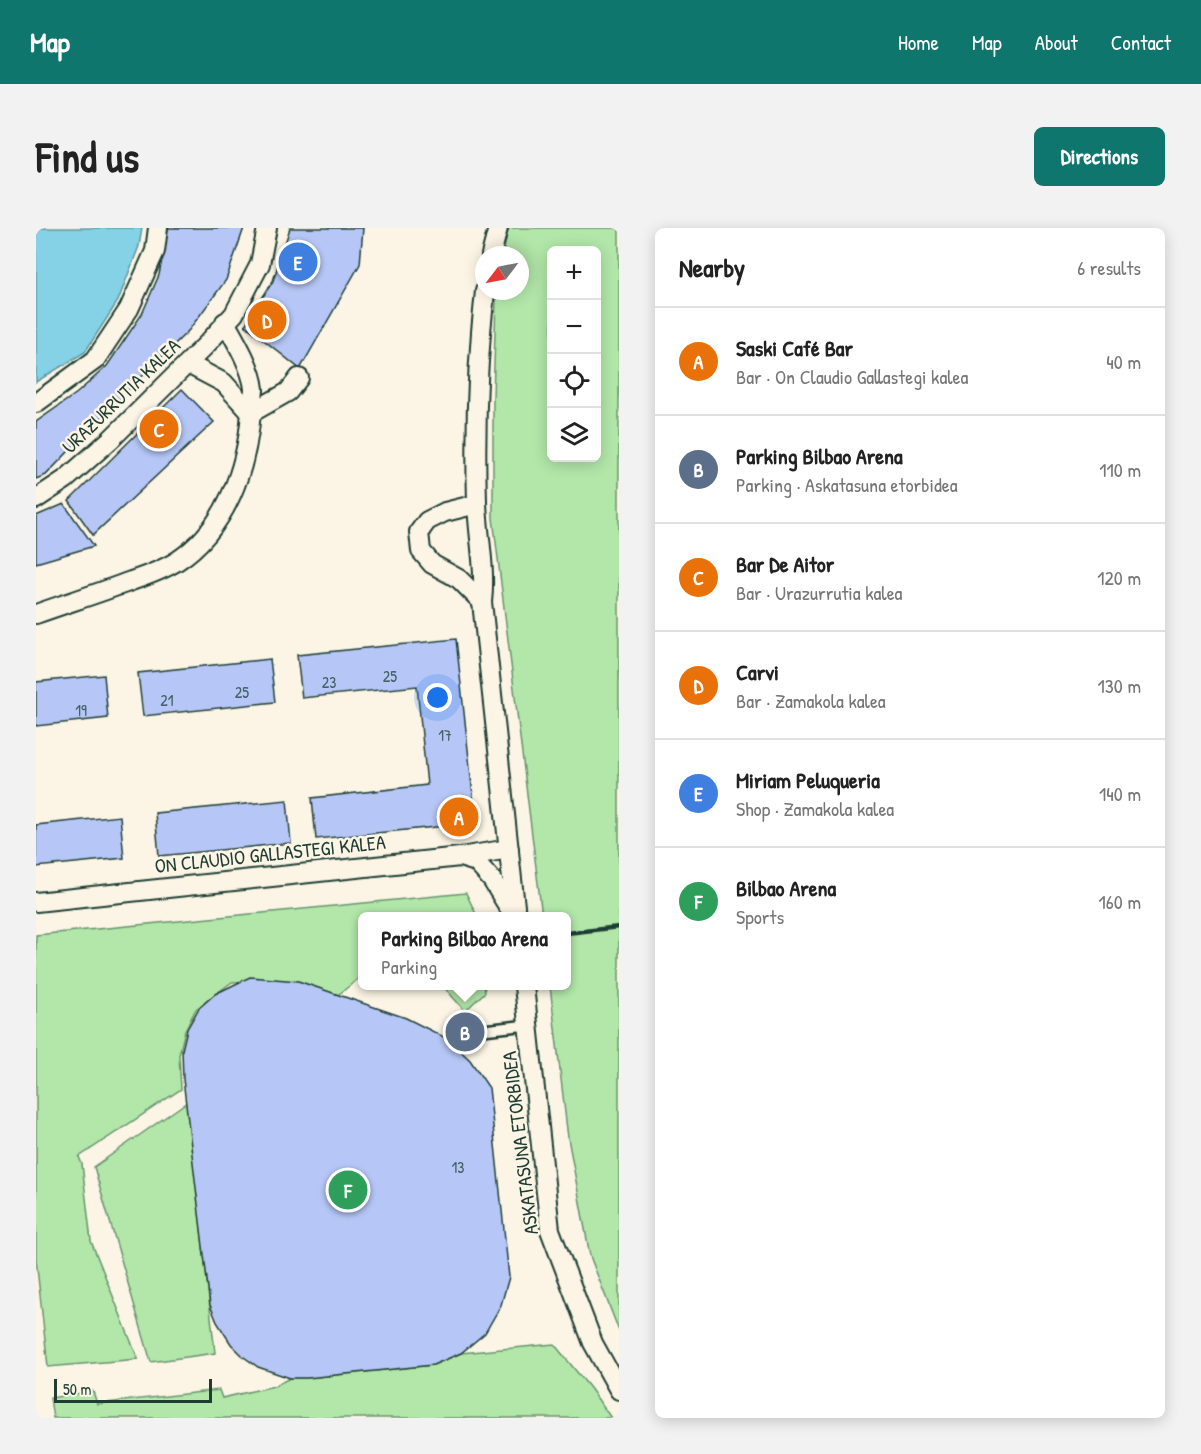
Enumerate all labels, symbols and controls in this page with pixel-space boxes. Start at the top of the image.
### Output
text: Map [30,23,70,61]
text: Home [898,28,939,57]
text: Map [972,28,1002,57]
text: About [1035,28,1078,57]
text: Contact [1111,28,1171,57]
button: Directions [1034,127,1165,186]
text: Find us [36,128,139,185]
pin: E [278,240,318,285]
north arrow [475,246,529,300]
map controls [547,246,601,462]
button: + [547,246,601,300]
text: Nearby [679,250,745,285]
text: 6 results [1077,254,1141,281]
pin: D [248,298,286,343]
button: − [547,300,601,354]
street label: URAZURRUTIA KALEA [56,332,186,459]
text: Saski Café Bar [736,333,853,363]
text: A [694,348,703,375]
text: 40 m [1106,348,1141,375]
button: locate [547,354,601,408]
text: Bar · On Claudio Gallastegi kalea [736,363,968,390]
pin: C [140,406,178,452]
button: layers [547,408,601,462]
text: Parking Bilbao Arena [736,441,903,471]
text: B [693,456,704,483]
text: 110 m [1099,456,1141,483]
text: Parking · Askatasuna etorbidea [736,471,958,498]
text: Bar De Aitor [736,549,834,579]
text: C [693,564,704,591]
text: 120 m [1097,564,1141,591]
text: Bar · Urazurrutia kalea [736,579,902,606]
text: Carvi [736,657,779,687]
house number: 25 [383,665,397,687]
house number: 23 [322,671,336,693]
text: D [694,672,703,699]
text: 130 m [1098,672,1141,699]
house number: 25 [235,681,249,703]
your location [423,683,452,712]
text: Bar · Zamakola kalea [736,687,886,714]
house number: 21 [160,689,174,711]
house number: 19 [75,699,87,721]
house number: 17 [438,724,452,746]
text: Miriam Peluqueria [736,765,880,795]
text: E [694,780,703,807]
text: 140 m [1099,780,1141,807]
pin: A [440,794,478,840]
text: Shop · Zamakola kalea [736,795,894,822]
street label: ON CLAUDIO GALLASTEGI KALEA [153,828,387,879]
text: Bilbao Arena [736,873,836,903]
text: F [695,888,702,915]
text: 160 m [1099,888,1141,915]
text: Sports [736,903,784,930]
popup [358,912,571,990]
text: Parking Bilbao Arena [381,923,548,953]
text: Parking [381,953,437,980]
pin: B [446,1010,484,1054]
street label: ASKATASUNA ETORBIDEA [495,1049,544,1236]
house number: 13 [452,1156,464,1178]
pin: F [328,1168,368,1212]
scale bar [54,1376,212,1404]
text: 50 m [63,1378,92,1400]

